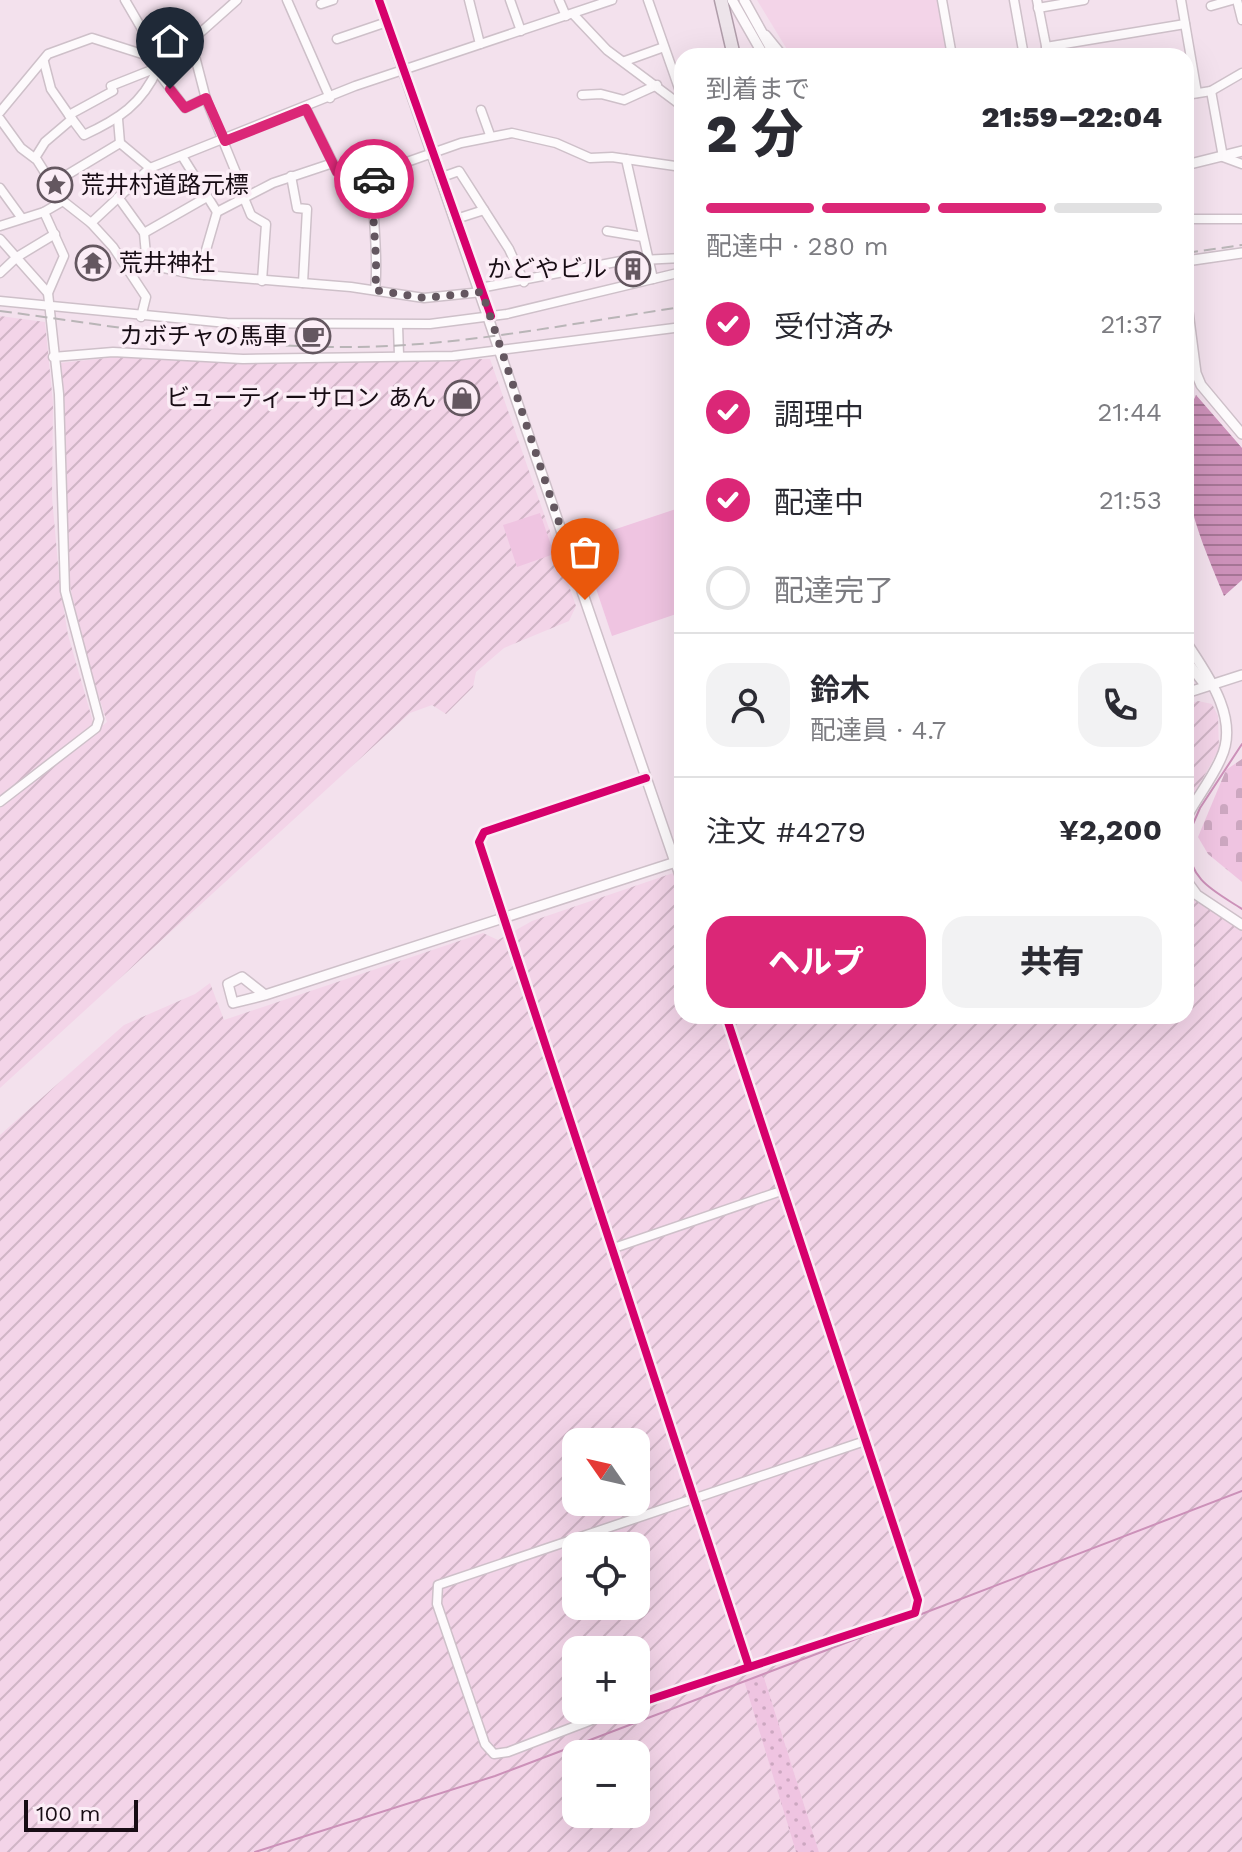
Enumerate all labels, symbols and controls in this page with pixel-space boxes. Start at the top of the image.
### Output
pin [136,7,204,89]
icon: home [148,19,192,63]
text: 到着まで [706,74,810,104]
text: 21:59–22:04 [981,99,1162,134]
text: 2 分 [706,104,803,165]
courier [334,139,414,219]
icon: car [352,157,396,201]
place icon: 荒井村道路元標 [36,166,74,204]
place label: 荒井村道路元標 [81,171,249,199]
text: 配達中 · 280 m [706,231,889,261]
temple icon: 荒井神社 [74,244,112,282]
place label: 荒井神社 [119,249,215,277]
building icon: かどやビル [614,250,652,288]
place label: かどやビル [487,255,607,283]
icon: check [706,302,750,346]
text: 受付済み [774,309,894,344]
text: 21:37 [1100,309,1162,339]
cafe icon: カボチャの馬車 [294,317,332,355]
place label: カボチャの馬車 [119,322,287,350]
shop icon: ビューティーサロン あん [443,379,481,417]
place label: ビューティーサロン あん [166,384,436,412]
icon: check [706,390,750,434]
text: 調理中 [774,397,864,432]
text: 21:44 [1097,397,1162,427]
icon: check [706,478,750,522]
text: 配達中 [774,485,864,520]
text: 21:53 [1099,485,1162,515]
pin [551,518,619,600]
icon: bag [563,530,607,574]
text: 配達完了 [774,573,894,608]
button: person [706,663,790,747]
button: phone [1078,663,1162,747]
text: 鈴木 [810,672,870,707]
text: 配達員 · 4.7 [810,715,946,745]
text: ¥2,200 [1059,812,1162,847]
text: 注文 #4279 [706,814,866,849]
button: ヘルプ [706,916,926,1008]
button: 共有 [942,916,1162,1008]
north arrow [562,1428,650,1516]
map controls [562,1428,650,1828]
button: locate [562,1532,650,1620]
button: + [562,1636,650,1724]
button: − [562,1740,650,1828]
scale bar [24,1796,138,1832]
text: 100 m [36,1801,100,1826]

